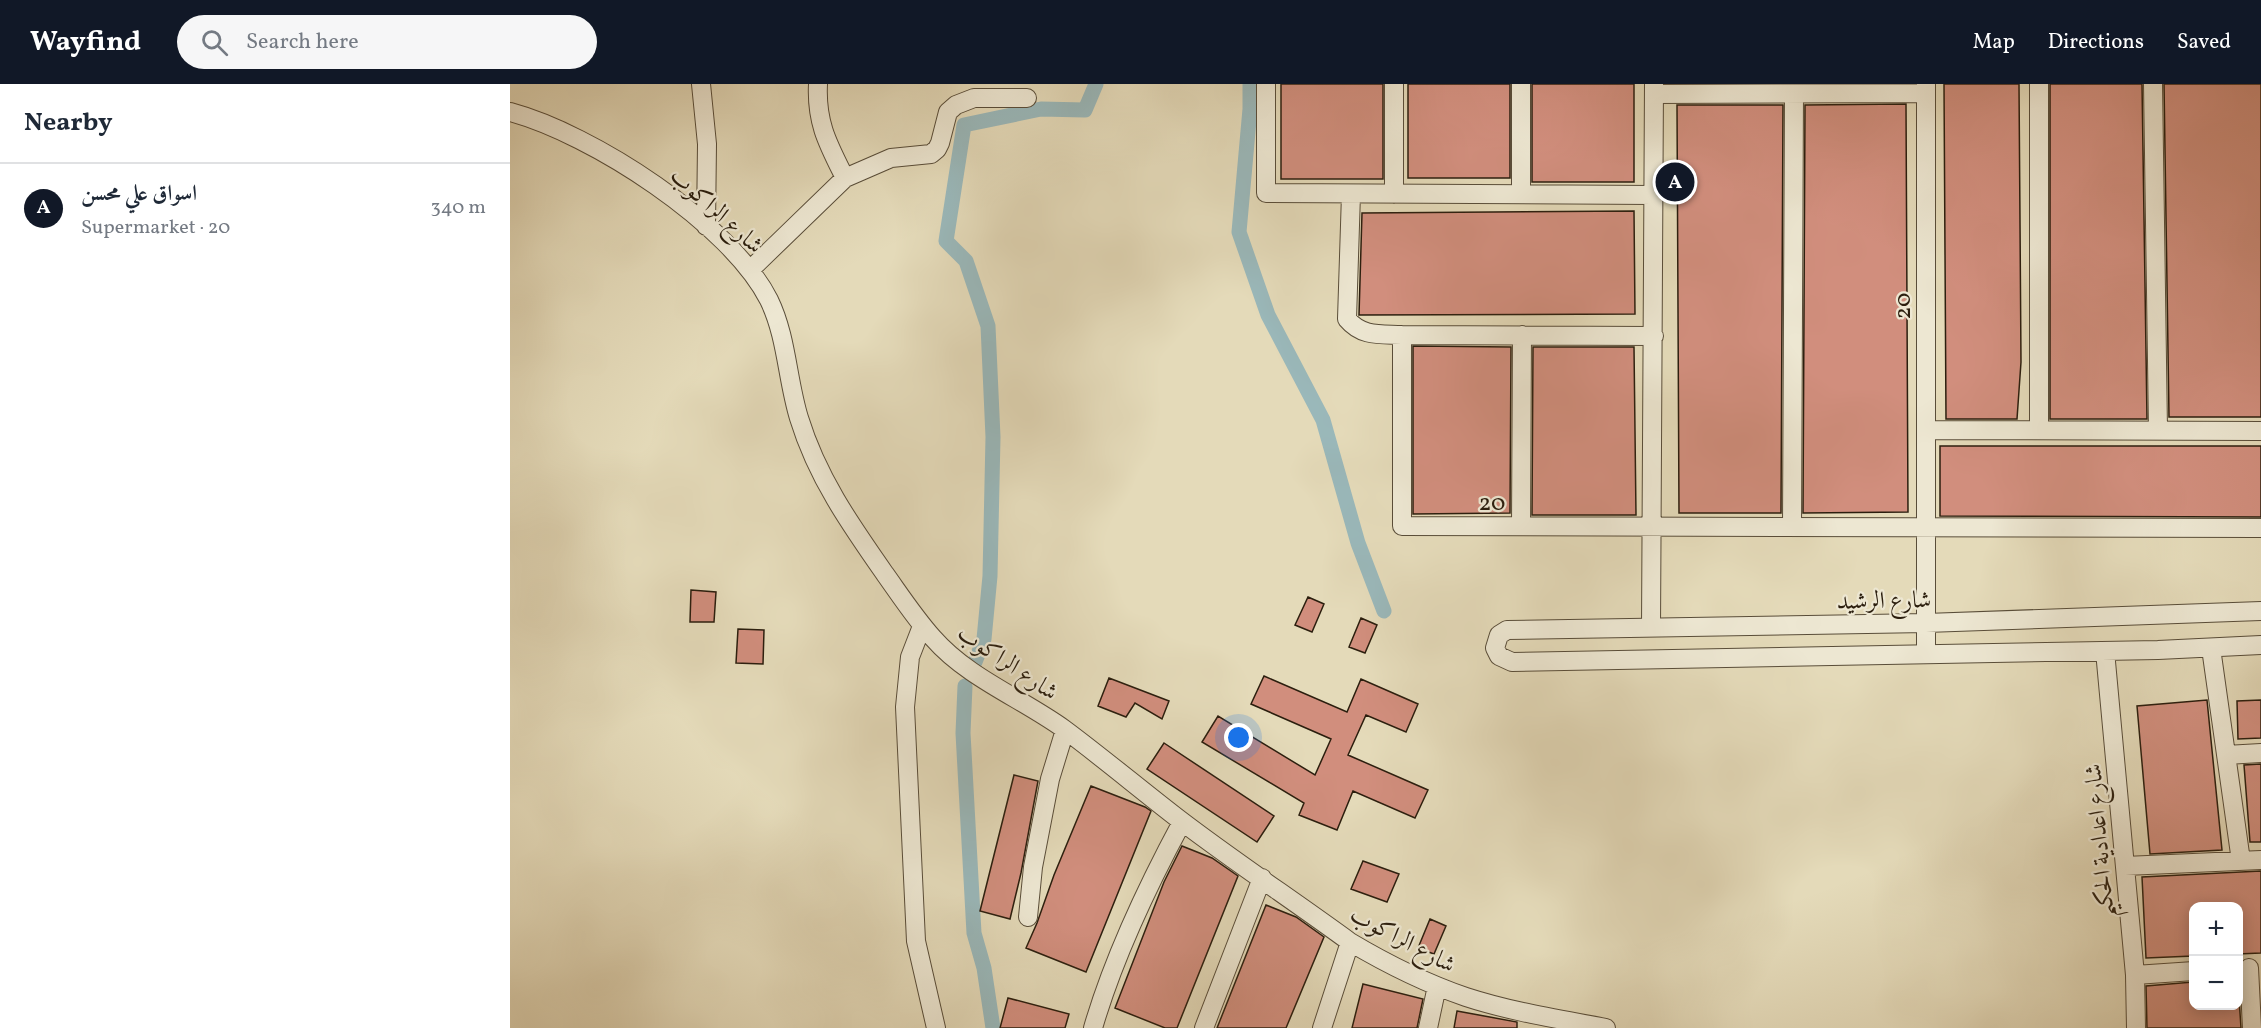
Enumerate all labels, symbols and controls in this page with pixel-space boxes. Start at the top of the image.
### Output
search box [177,15,597,69]
text: Wayfind [30,23,141,62]
icon: search [198,26,231,59]
text: Search here [246,27,359,58]
text: Map [1973,28,2015,57]
text: Directions [2048,28,2144,57]
text: Saved [2177,28,2231,57]
text: Nearby [24,105,113,141]
street label: شارع الراكوب [661,160,770,263]
pin: A [1656,160,1694,204]
text: اسواق علي محسن [81,179,197,210]
text: A [36,194,51,222]
text: 340 m [430,194,486,222]
text: Supermarket · 20 [81,214,230,242]
street label: 20 [1887,292,1921,320]
street label: 20 [1478,487,1506,521]
street label: شارع الرشيد [1836,584,1932,621]
street label: شارع الراكوب [949,617,1064,711]
your location [1224,723,1253,752]
street label: شارع اعدادية الحكيم [2077,762,2130,919]
street label: شارع الراكوب [1343,899,1461,984]
map controls [2189,902,2243,1010]
button: + [2189,902,2243,956]
button: − [2189,956,2243,1010]

